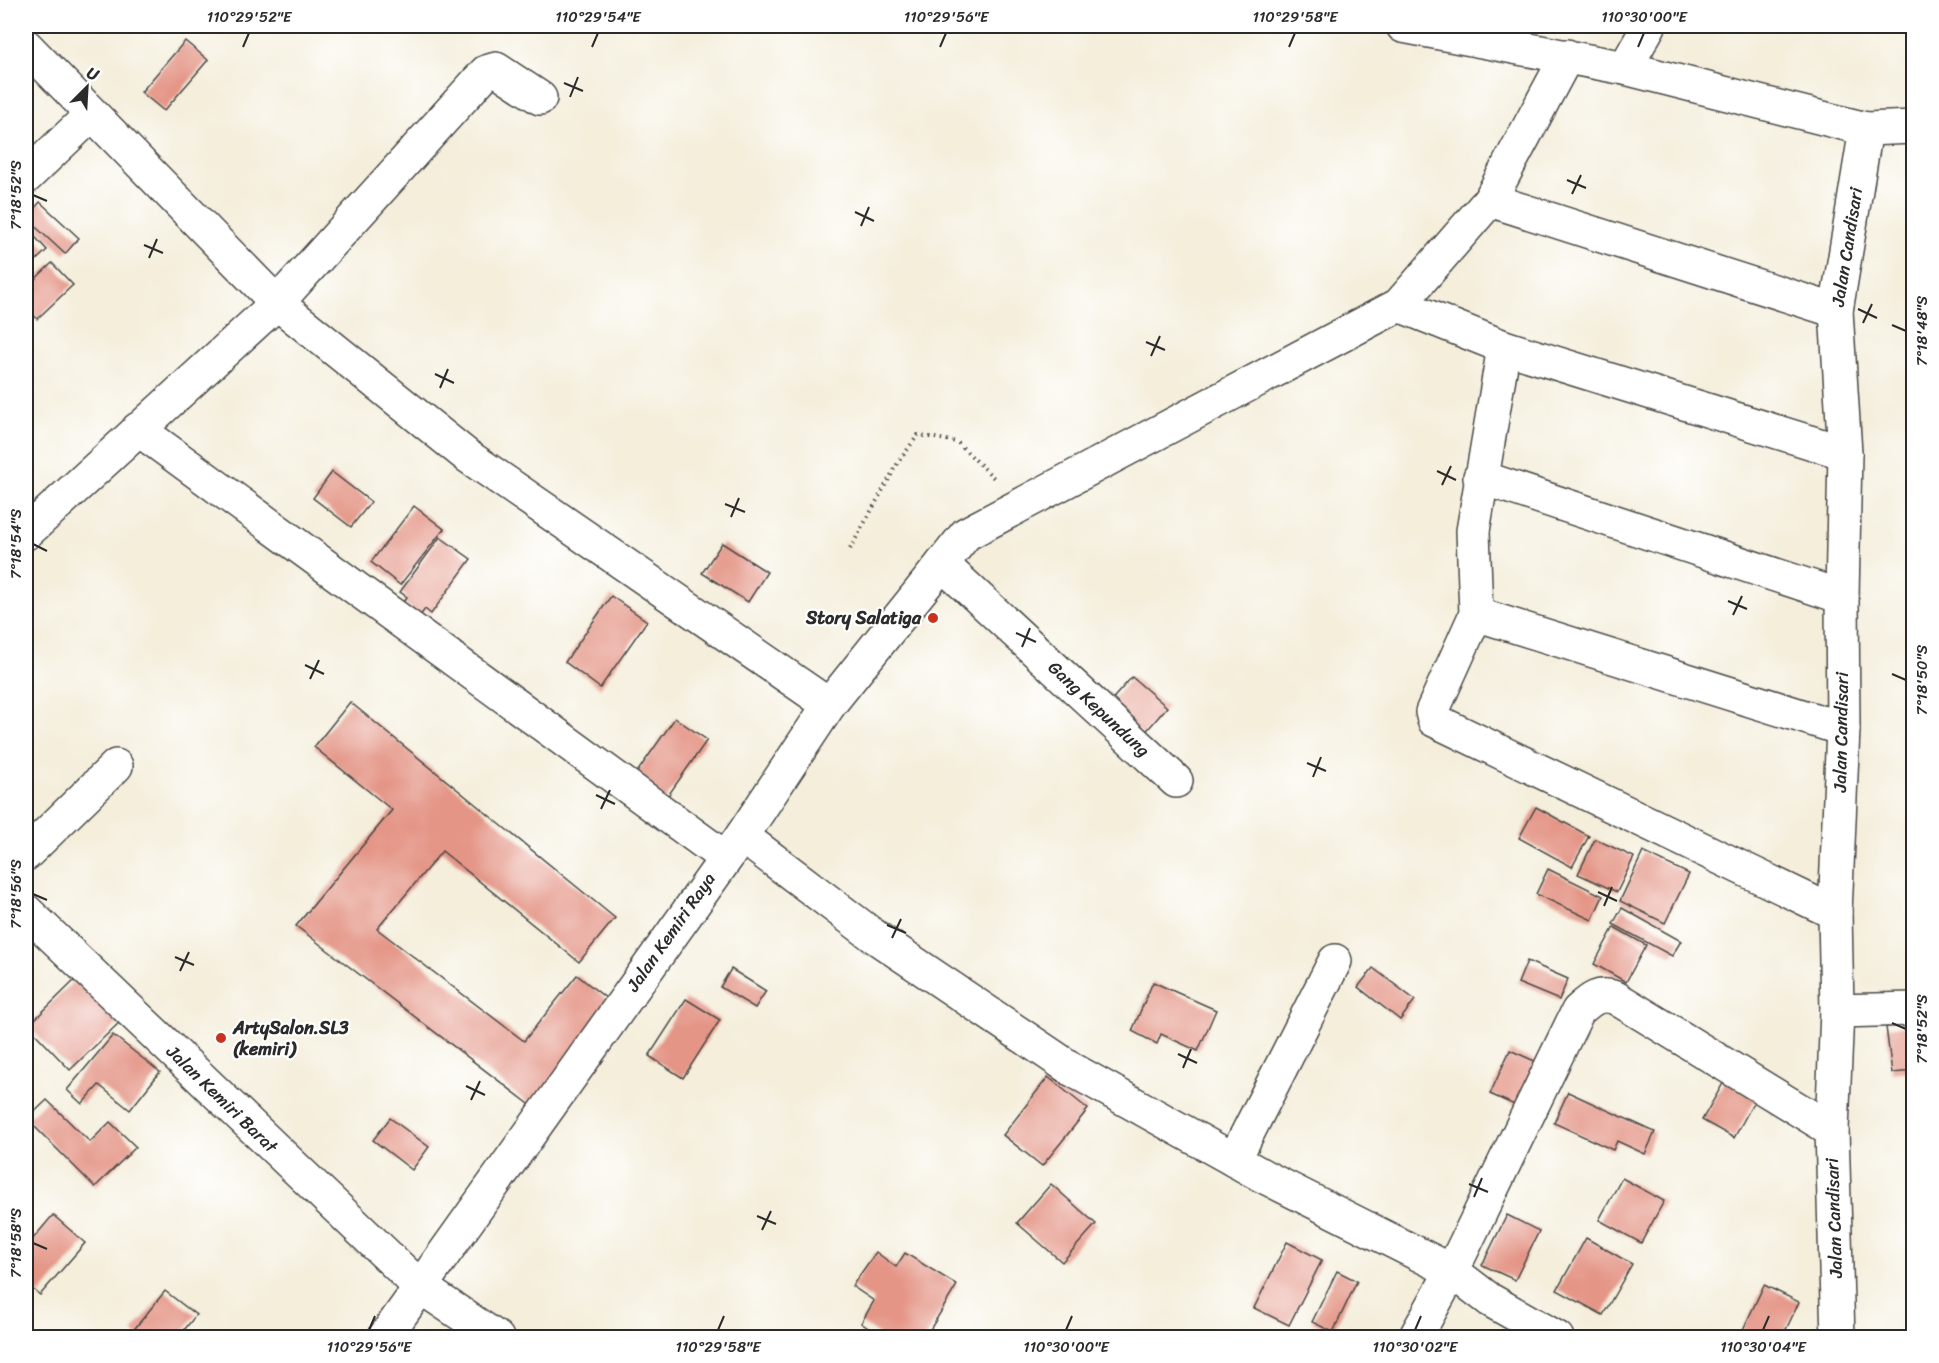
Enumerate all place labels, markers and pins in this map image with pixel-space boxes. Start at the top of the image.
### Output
place label: Story Salatiga [805,602,922,634]
marker: Story Salatiga [926,611,940,625]
place label: ArtySalon.SL3 (kemiri) [232,1012,349,1065]
marker: ArtySalon.SL3 (kemiri) [214,1031,228,1045]

